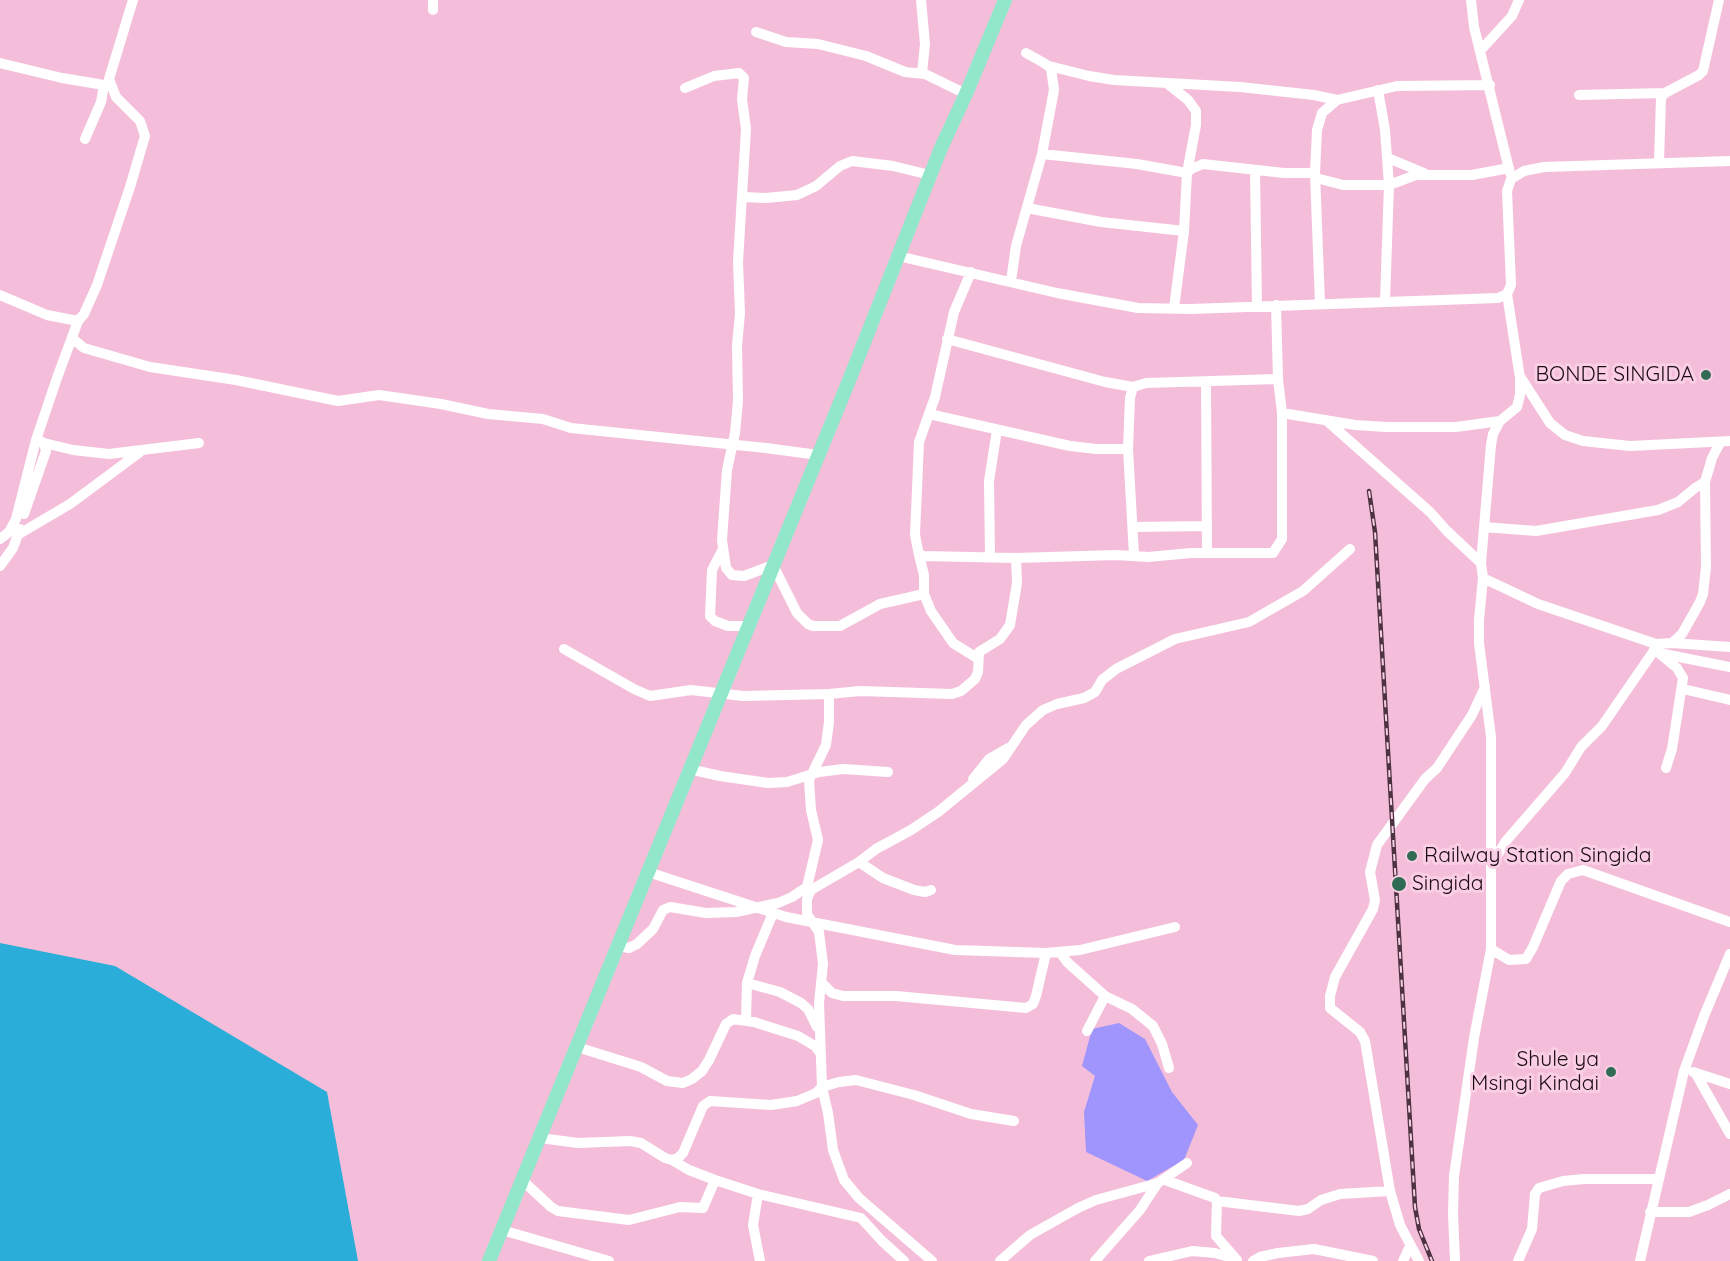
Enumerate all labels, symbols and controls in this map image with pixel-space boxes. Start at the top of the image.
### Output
place label: BONDE SINGIDA [1535,362,1694,388]
marker: BONDE SINGIDA [1699,368,1713,382]
place label: Railway Station Singida [1424,843,1651,869]
marker: Railway Station Singida [1405,849,1419,863]
place label: Singida [1412,871,1483,897]
marker: Singida [1390,875,1408,893]
place label: Shule ya Msingi Kindai [1471,1047,1599,1097]
marker: Shule ya Msingi Kindai [1604,1065,1618,1079]

